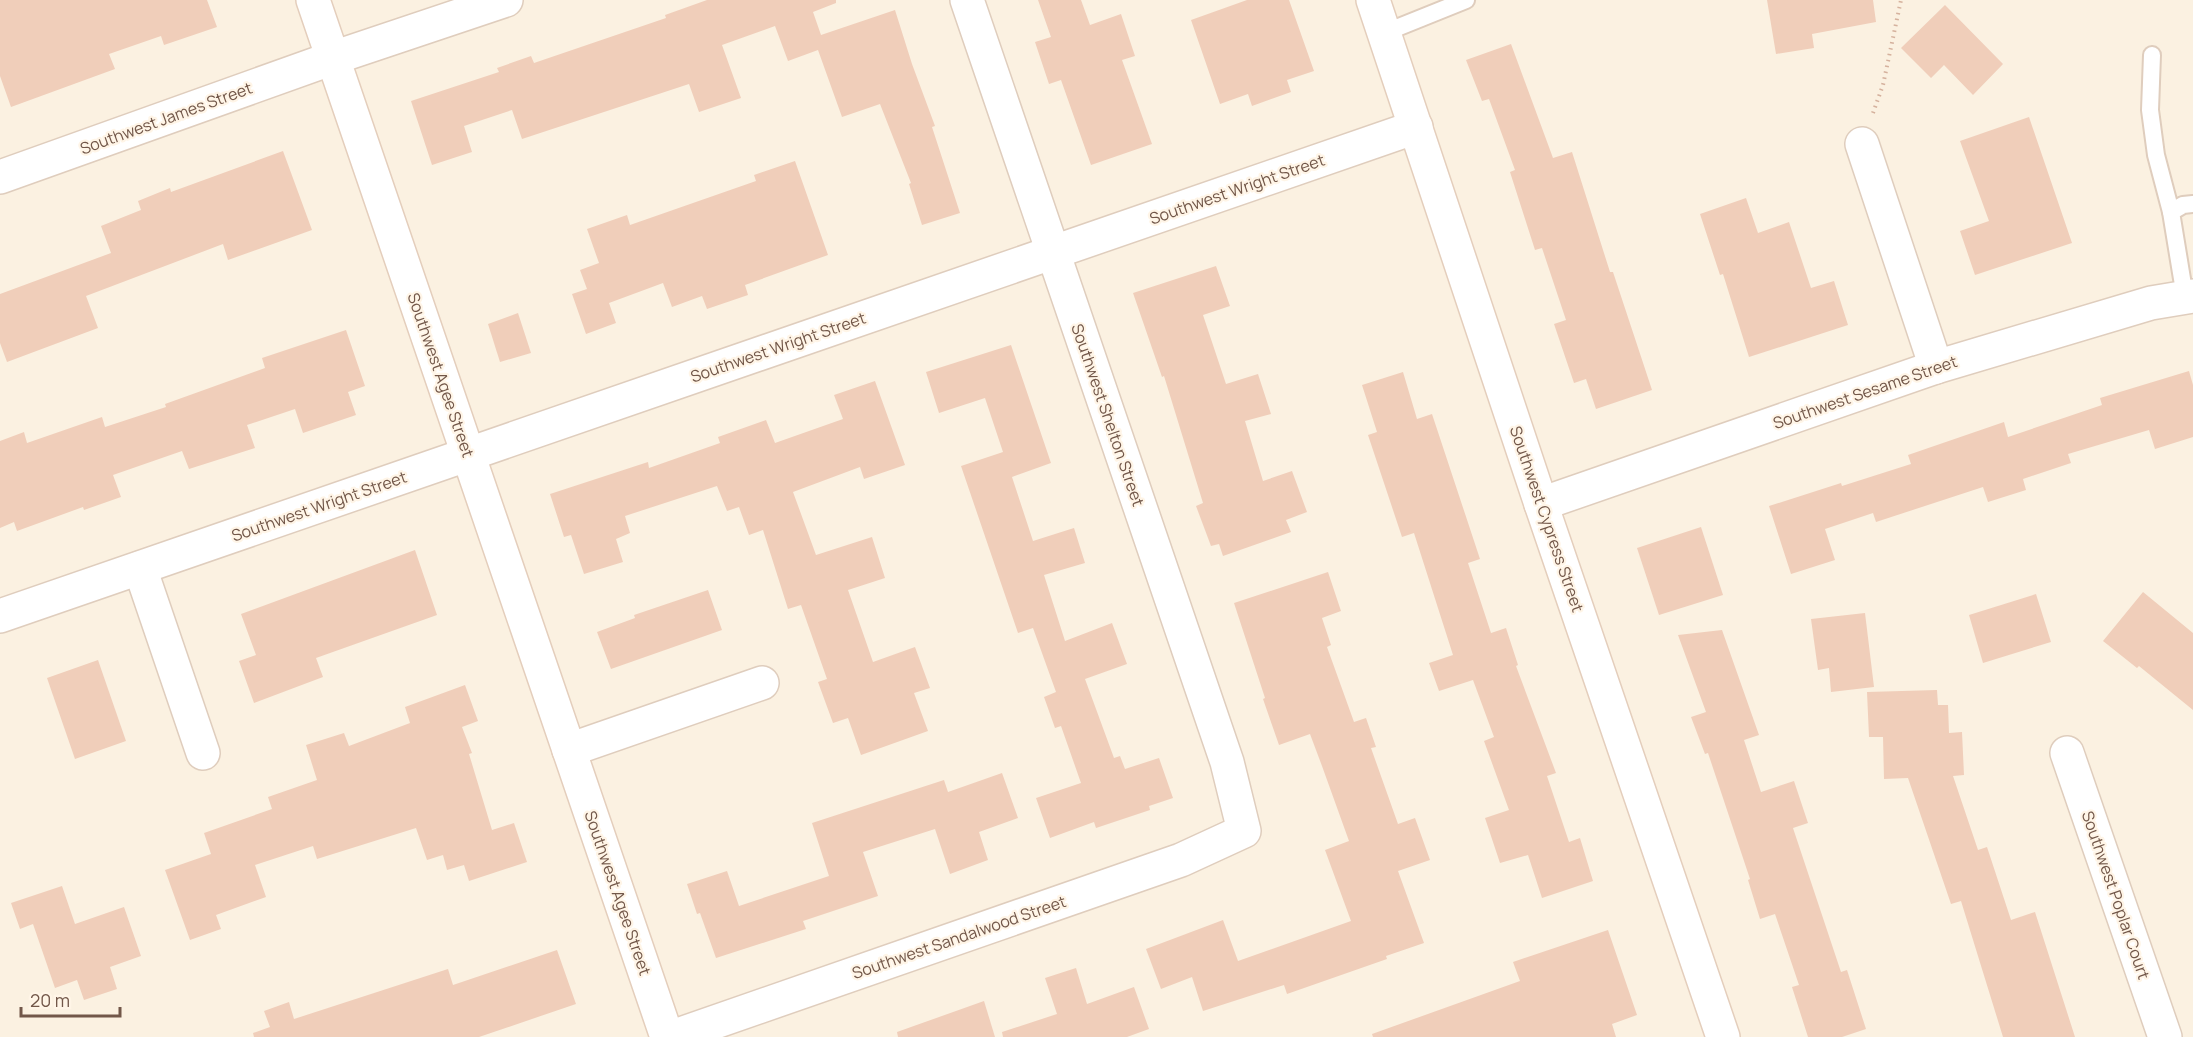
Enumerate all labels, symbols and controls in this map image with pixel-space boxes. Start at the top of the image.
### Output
street label: Southwest James Street [77,77,255,159]
street label: Southwest Wright Street [1146,149,1328,229]
street label: Southwest Agee Street [403,290,479,460]
street label: Southwest Wright Street [687,307,869,387]
street label: Southwest Shelton Street [1066,321,1150,509]
street label: Southwest Sesame Street [1770,350,1960,434]
street label: Southwest Cypress Street [1505,423,1589,615]
street label: Southwest Wright Street [228,466,410,546]
street label: Southwest Agee Street [580,808,656,978]
street label: Southwest Poplar Court [2077,808,2155,982]
street label: Southwest Sandalwood Street [849,890,1069,984]
scale bar [21,980,120,1018]
text: 20 m [30,988,70,1012]

